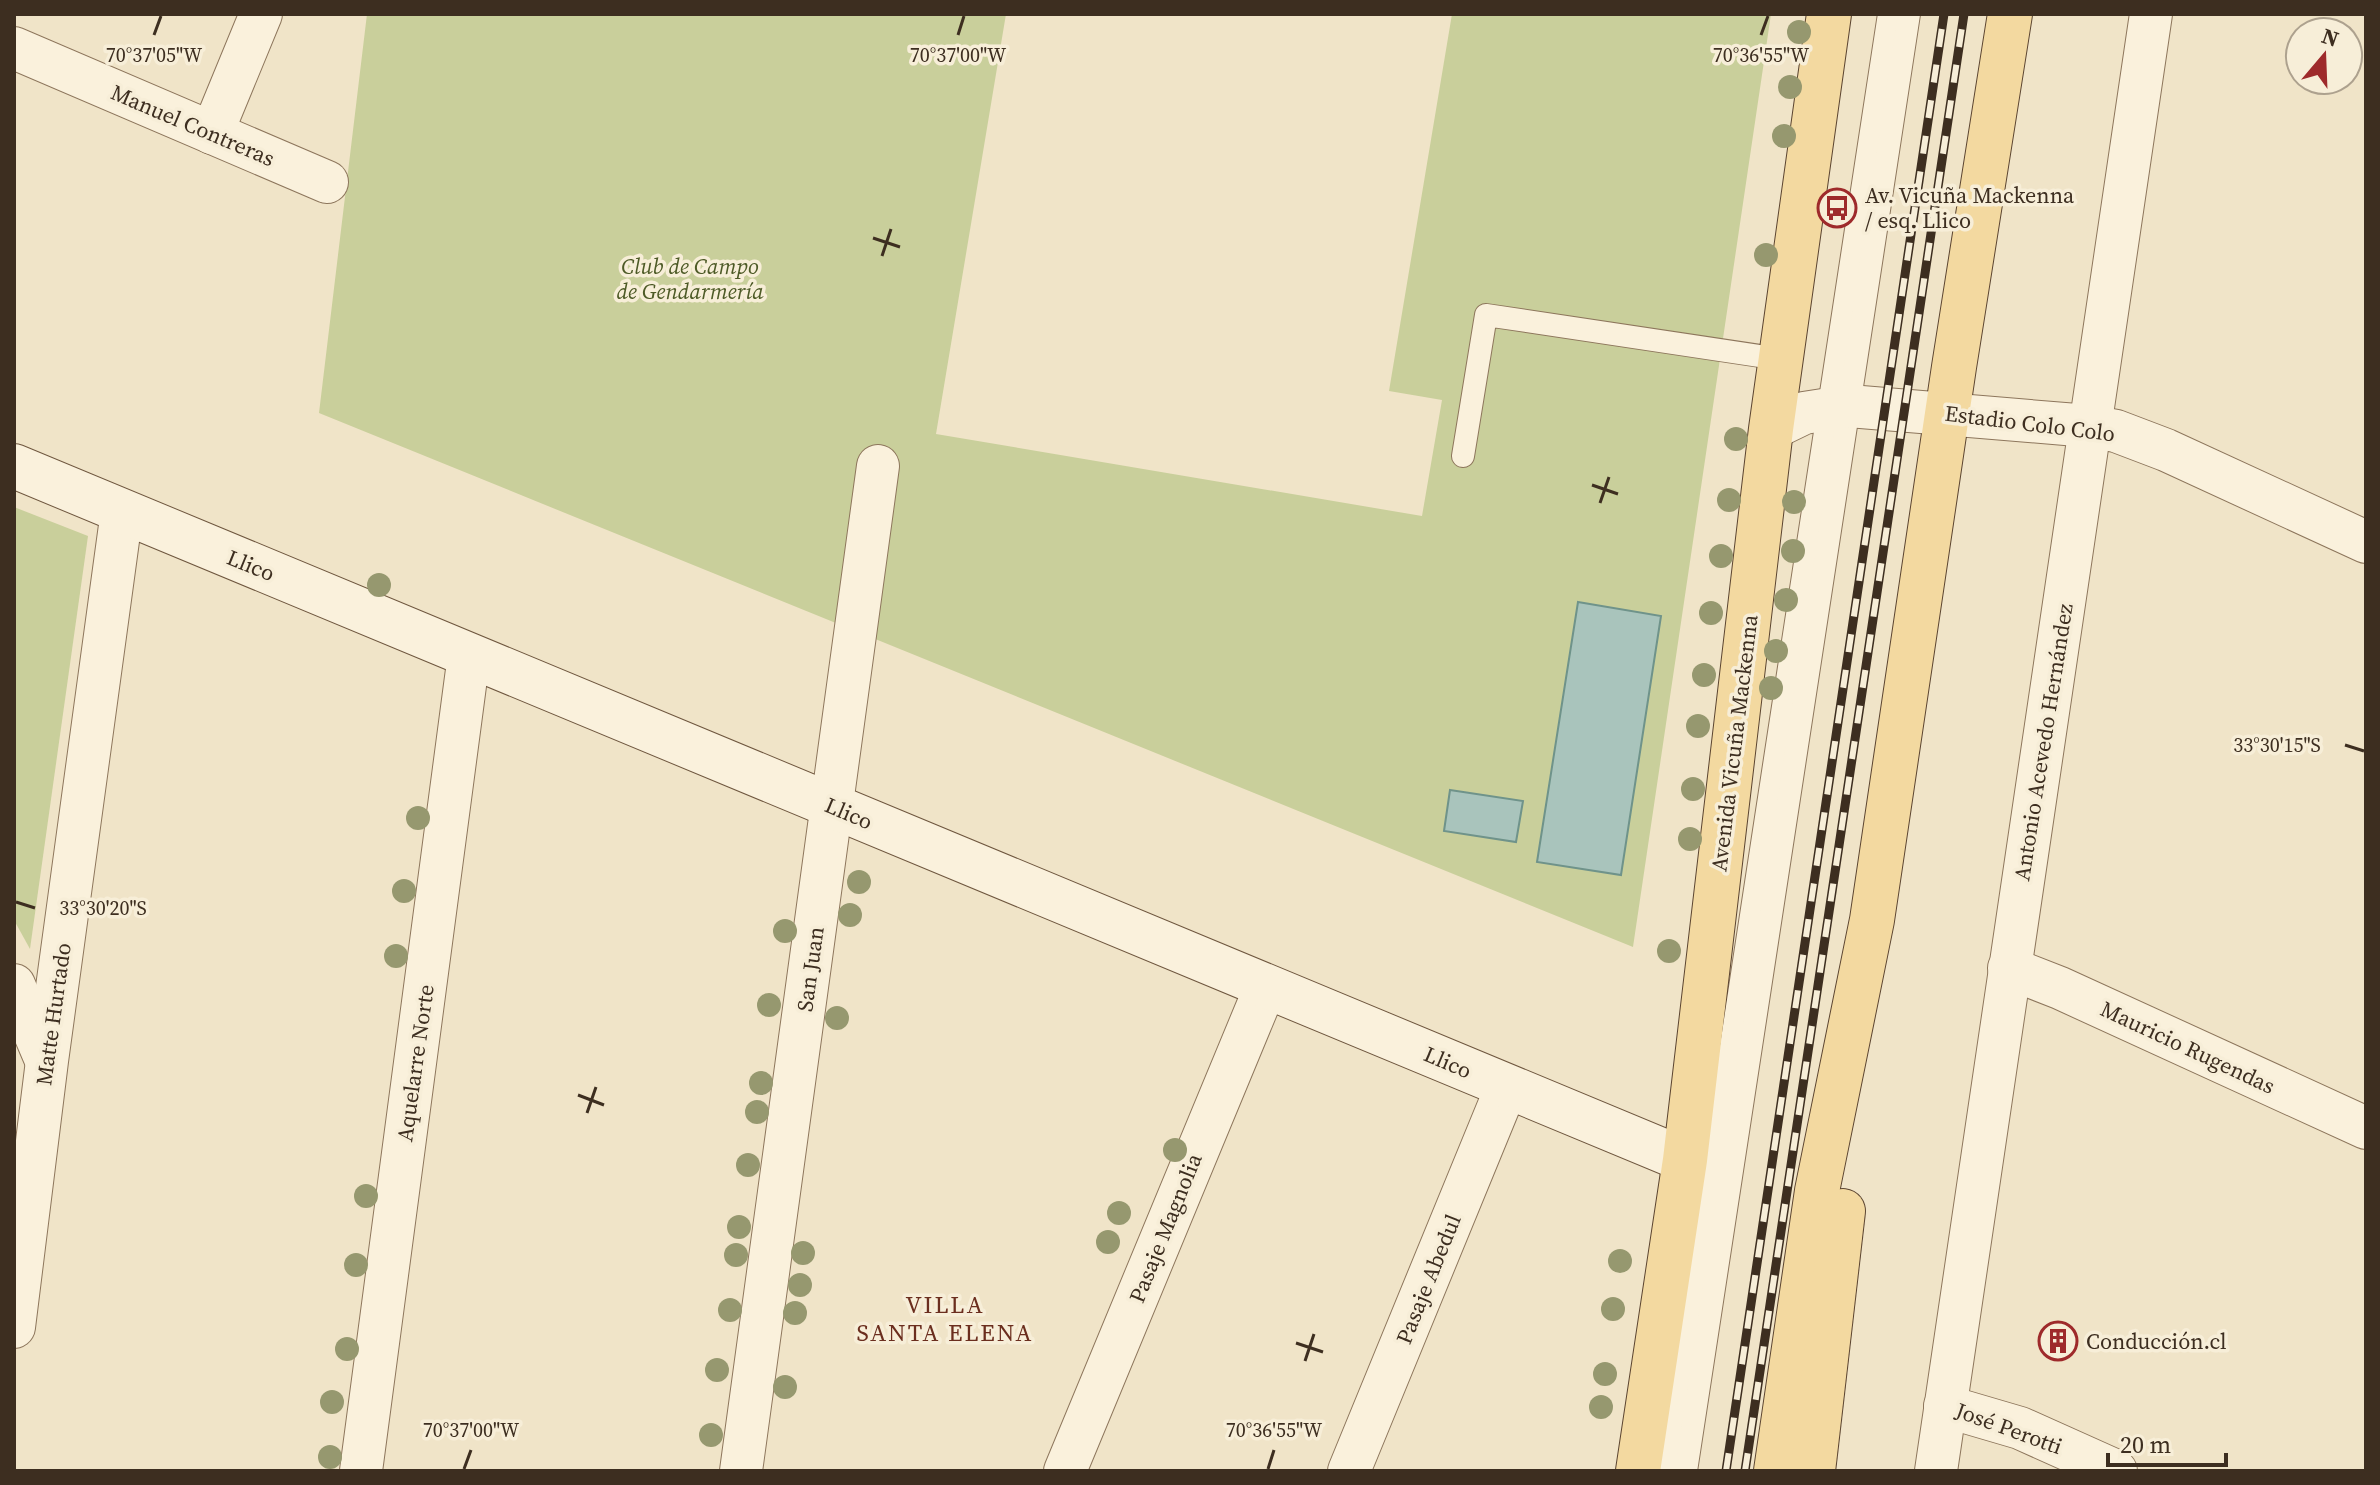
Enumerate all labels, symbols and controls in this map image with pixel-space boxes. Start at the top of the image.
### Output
north arrow [2284,16,2364,96]
text: N [2318,20,2343,54]
text: 70°37'05"W [106,41,203,69]
text: 70°37'00"W [910,41,1007,69]
text: 70°36'55"W [1713,41,1810,69]
street label: Manuel Contreras [106,77,280,173]
place label: Av. Vicuña Mackenna / esq. Llico [1865,180,2075,235]
bus stop icon: Av. Vicuña Mackenna / esq. Llico [1816,187,1858,229]
park label: Club de Campo de Gendarmería [616,251,764,306]
street label: Estadio Colo Colo [1943,398,2117,448]
street label: Llico [223,542,279,588]
street label: Antonio Acevedo Hernández [2006,601,2080,883]
street label: Avenida Vicuña Mackenna [1703,612,1765,873]
text: 33°30'15"S [2233,731,2321,759]
street label: Llico [821,790,877,836]
text: 33°30'20"S [59,894,147,922]
street label: San Juan [789,925,831,1013]
street label: Matte Hurtado [28,941,78,1087]
street label: Aquelarre Norte [389,983,441,1143]
street label: Mauricio Rugendas [2096,993,2280,1101]
street label: Llico [1420,1039,1476,1085]
street label: Pasaje Magnolia [1121,1148,1209,1307]
street label: Pasaje Abedul [1388,1210,1468,1348]
district label: VILLA SANTA ELENA [857,1288,1033,1349]
building icon: Conducción.cl [2037,1320,2079,1362]
place label: Conducción.cl [2086,1326,2227,1356]
street label: José Perotti [1951,1394,2067,1461]
text: 70°37'00"W [423,1416,520,1444]
text: 70°36'55"W [1226,1416,1323,1444]
scale bar [2108,1417,2226,1467]
text: 20 m [2120,1428,2171,1461]

